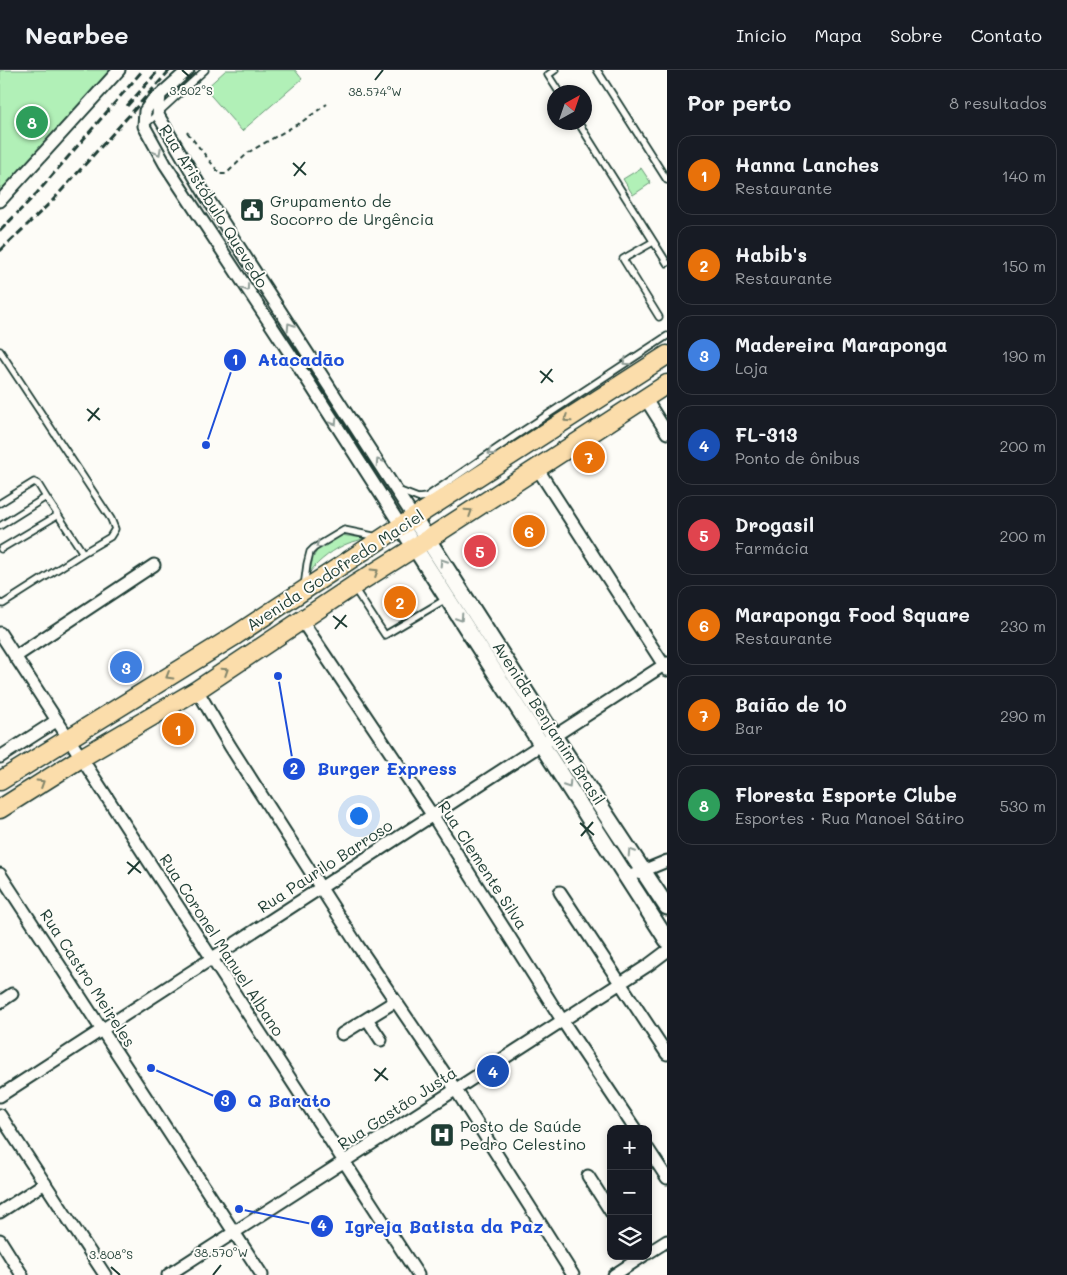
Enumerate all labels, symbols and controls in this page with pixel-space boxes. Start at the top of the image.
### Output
text: Nearbee [25,19,129,50]
text: Início [736,23,786,47]
text: Mapa [814,23,862,47]
text: Sobre [890,23,943,47]
text: Contato [971,23,1042,47]
text: 3.802°S [169,82,213,98]
text: 38.574°W [348,83,402,99]
north arrow [547,85,592,130]
text: Por perto [687,89,791,116]
text: 8 resultados [949,92,1047,113]
pin: 8 [16,103,48,141]
street label: Rua Aristóbulo Quevedo [155,120,273,291]
one-way arrow [152,147,162,156]
text: Hanna Lanches [735,152,879,177]
text: 1 [700,165,708,186]
text: 140 m [1002,165,1046,186]
text: Restaurante [735,177,833,198]
place label: Grupamento de Socorro de Urgência [270,190,434,229]
public building icon: Grupamento de Socorro de Urgência [239,197,265,223]
text: Habib's [735,242,807,267]
text: 2 [700,255,708,276]
text: 150 m [1002,255,1046,276]
text: Restaurante [735,267,833,288]
one-way arrow [240,283,250,292]
one-way arrow [287,322,297,331]
text: Madereira Maraponga [735,332,947,357]
callout: Atacadão [222,344,354,377]
text: 3 [699,345,709,366]
text: 190 m [1002,345,1046,366]
text: Atacadão [258,347,344,371]
text: 1 [232,349,238,369]
one-way arrow [622,356,631,366]
text: Loja [735,357,768,378]
one-way arrow [564,413,573,422]
one-way arrow [328,416,338,425]
text: FL-313 [735,422,797,447]
text: 4 [699,435,709,456]
text: 200 m [999,435,1046,456]
pin: 7 [573,438,605,476]
one-way arrow [487,446,497,455]
text: Ponto de ônibus [735,447,860,468]
one-way arrow [375,459,385,468]
street label: Avenida Godofredo Maciel [242,504,428,635]
one-way arrow [463,509,473,518]
pin: 6 [513,512,545,550]
text: Drogasil [735,512,814,537]
text: 5 [699,525,709,546]
text: 200 m [999,525,1046,546]
pin: 5 [464,532,496,570]
text: Farmácia [735,537,809,558]
one-way arrow [315,539,325,548]
one-way arrow [440,559,450,568]
one-way arrow [370,569,379,578]
pin: 2 [384,583,416,621]
text: Maraponga Food Square [735,602,970,627]
one-way arrow [454,612,464,621]
text: 6 [699,615,709,636]
text: 230 m [1000,615,1046,636]
text: Restaurante [735,627,833,648]
street label: Avenida Benjamim Brasil [489,637,610,809]
pin: 3 [110,648,142,686]
one-way arrow [220,668,229,678]
one-way arrow [165,670,174,680]
text: Baião de 10 [735,692,847,717]
text: 7 [700,705,708,726]
text: 290 m [1000,705,1046,726]
pin: 1 [162,710,194,748]
text: Bar [735,717,763,738]
callout: Burger Express [282,752,466,785]
text: Burger Express [317,756,457,780]
text: 2 [290,758,298,778]
one-way arrow [36,779,45,789]
one-way arrow [562,780,572,789]
text: Floresta Esporte Clube [735,782,957,807]
text: 8 [699,795,709,816]
text: 530 m [1000,795,1046,816]
street label: Rua Clemente Silva [434,796,533,933]
your location [346,803,372,829]
text: Esportes · Rua Manoel Sátiro [735,807,964,828]
street label: Rua Paurilo Barroso [253,814,396,917]
one-way arrow [627,848,637,857]
street label: Rua Coronel Manuel Albano [155,850,289,1040]
street label: Rua Castro Meireles [36,905,141,1051]
pin: 4 [477,1052,509,1090]
street label: Rua Gastão Justa [333,1061,460,1154]
callout: Q Barato [212,1085,340,1118]
text: Q Barato [247,1088,331,1112]
text: 3 [220,1090,230,1110]
place label: Posto de Saúde Pedro Celestino [460,1115,586,1154]
hospital icon: Posto de Saúde Pedro Celestino [429,1122,455,1148]
map controls [607,1125,652,1260]
button: + [607,1125,652,1170]
button: − [607,1170,652,1215]
callout: Igreja Batista da Paz [309,1210,553,1243]
text: Igreja Batista da Paz [345,1214,543,1238]
text: 4 [317,1215,327,1235]
button: layers [607,1215,652,1260]
text: 38.570°W [194,1244,248,1260]
text: 3.808°S [89,1246,133,1262]

